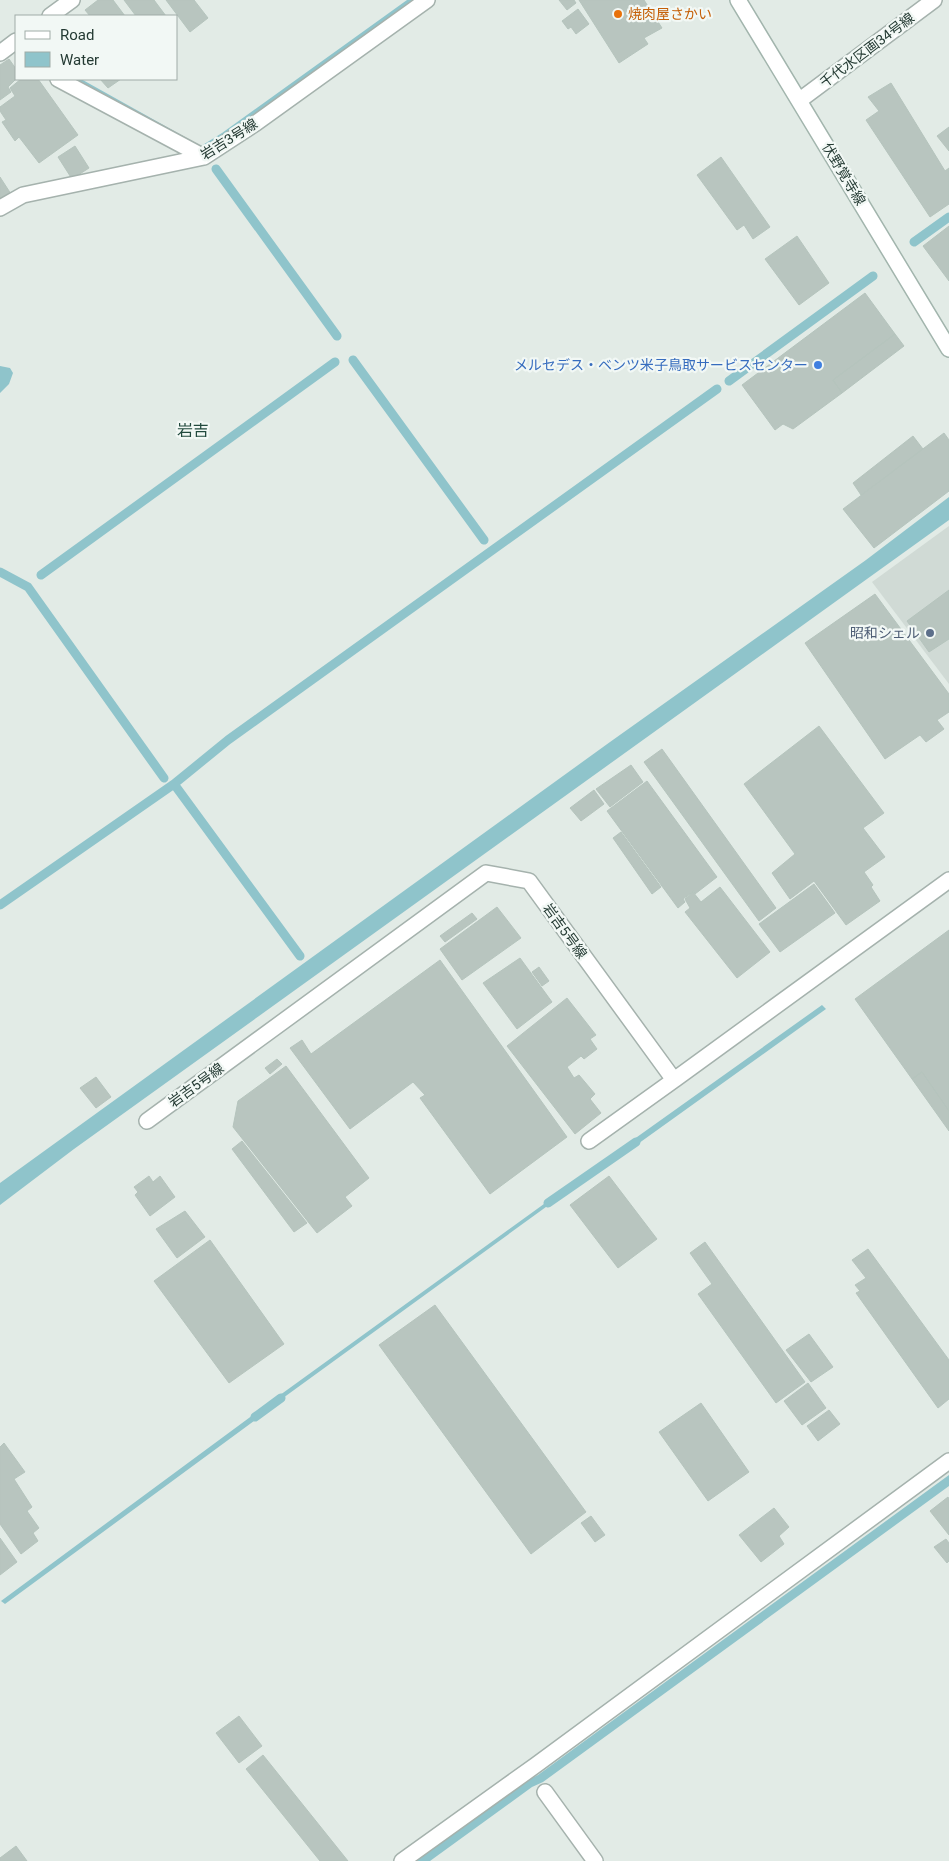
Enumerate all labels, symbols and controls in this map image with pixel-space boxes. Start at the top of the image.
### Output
place label: 焼肉屋さかい [628,6,712,22]
marker: 焼肉屋さかい [612,8,624,20]
street label: 千代水区画34号線 [817,9,917,91]
legend [15,15,178,80]
text: Road [60,26,94,44]
text: Water [60,51,99,69]
street label: 岩吉3号線 [198,115,260,163]
street label: 伏野覚寺線 [819,140,869,208]
place label: メルセデス・ベンツ米子鳥取サービスセンター [514,357,808,373]
marker: メルセデス・ベンツ米子鳥取サービスセンター [812,359,824,371]
district label: 岩吉 [177,421,209,440]
place label: 昭和シェル [850,625,920,641]
marker: 昭和シェル [924,627,936,639]
street label: 岩吉5号線 [540,900,590,962]
street label: 岩吉5号線 [165,1060,227,1110]

